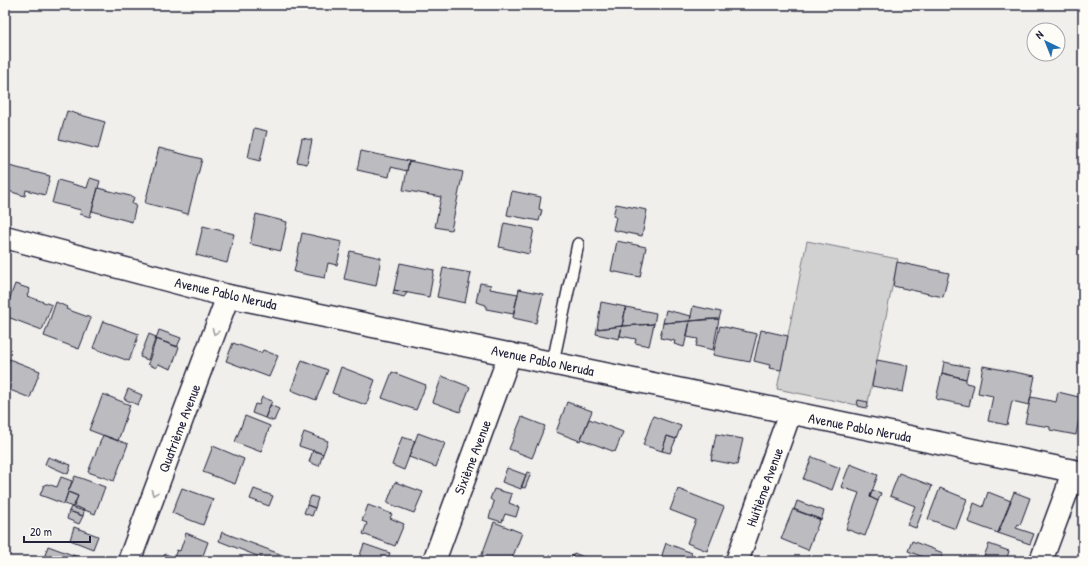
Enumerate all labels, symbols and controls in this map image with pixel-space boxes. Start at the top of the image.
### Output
north arrow [1026,22,1066,62]
text: N [1032,27,1046,42]
street label: Avenue Pablo Neruda [173,272,279,314]
one-way arrow [211,328,219,335]
street label: Avenue Pablo Neruda [490,340,596,380]
street label: Quatrième Avenue [153,381,205,475]
street label: Avenue Pablo Neruda [807,408,913,446]
street label: Sixième Avenue [449,417,495,497]
street label: Huitième Avenue [741,445,787,529]
one-way arrow [151,490,159,497]
scale bar [24,518,90,544]
text: 20 m [30,523,52,540]

